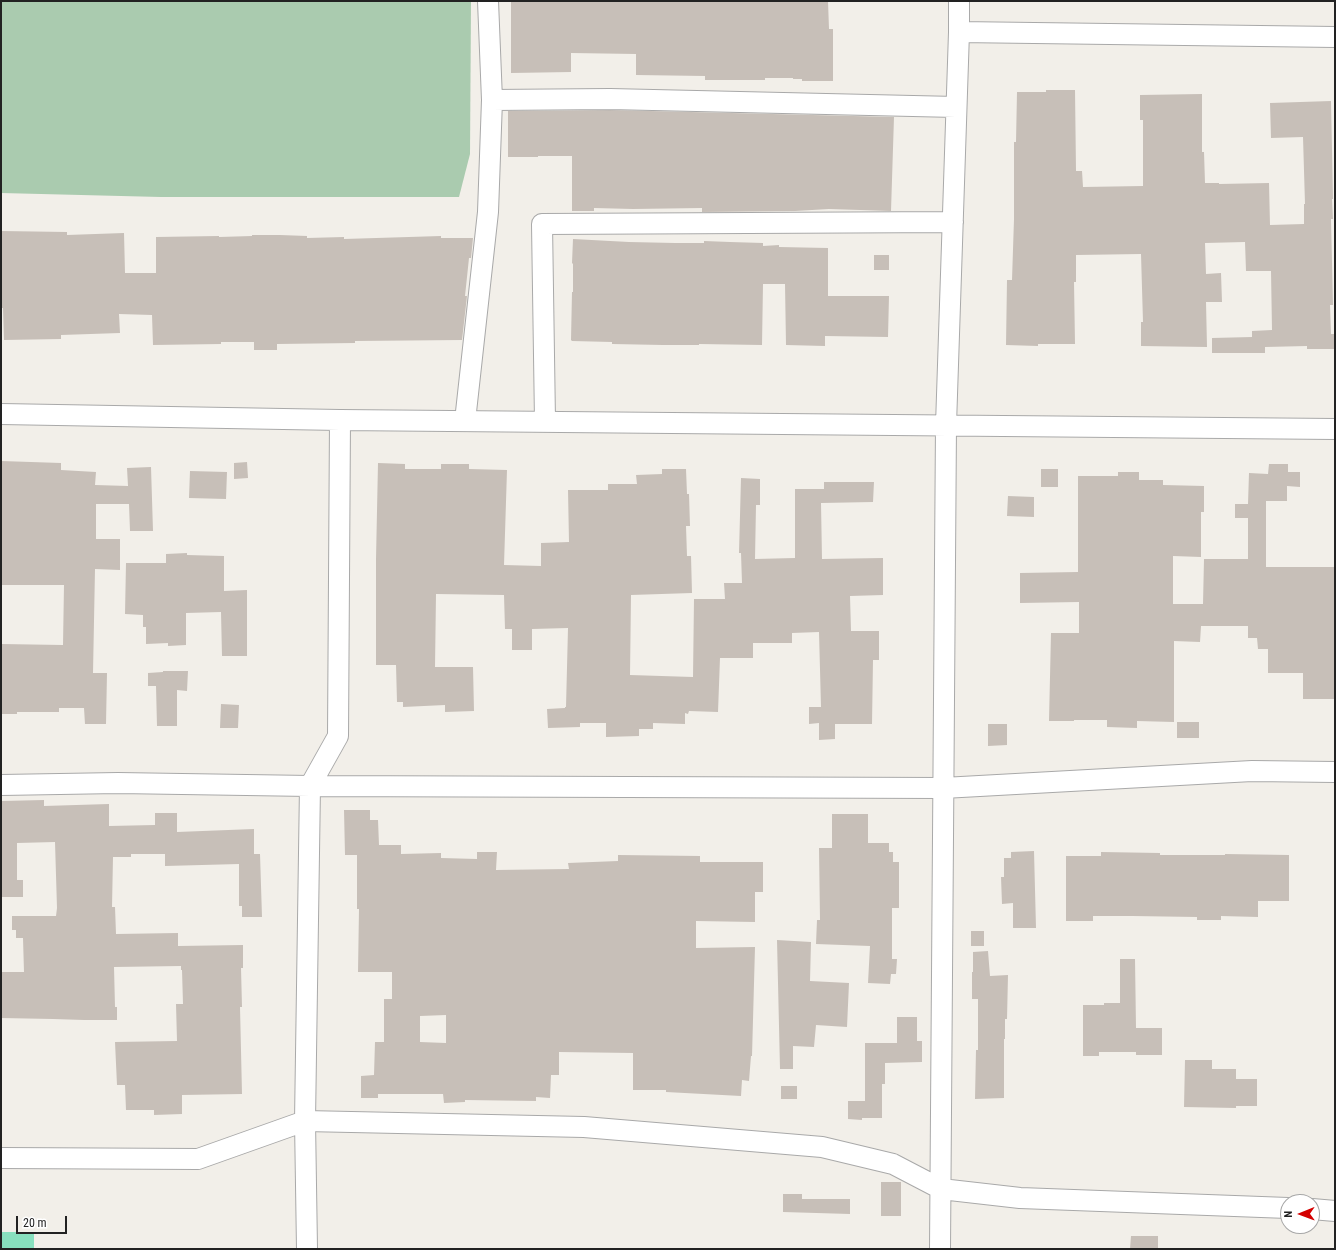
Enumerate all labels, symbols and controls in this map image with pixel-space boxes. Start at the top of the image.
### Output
north arrow [1280,1194,1320,1234]
scale bar [18,1208,69,1234]
text: N [1282,1211,1295,1218]
text: 20 m [23,1216,47,1230]

